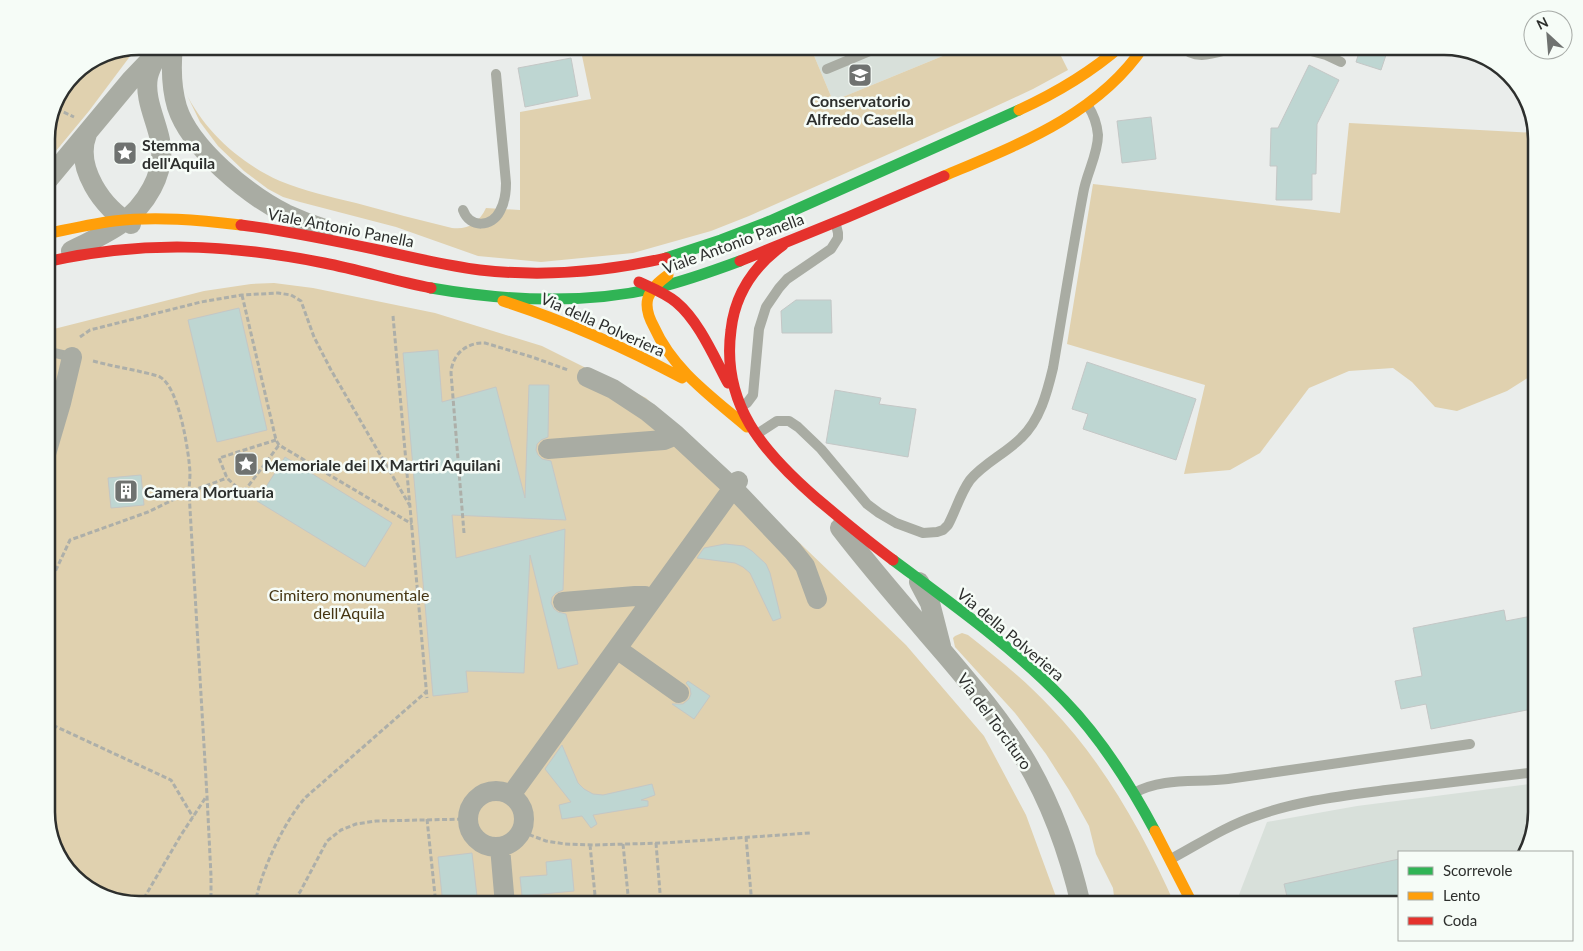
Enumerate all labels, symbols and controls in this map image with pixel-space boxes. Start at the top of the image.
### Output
north arrow [1523,10,1573,60]
text: N [1534,13,1551,33]
school or university icon: Conservatorio Alfredo Casella [847,62,873,88]
place label: Conservatorio Alfredo Casella [805,91,914,128]
place label: Stemma dell'Aquila [142,135,215,172]
place icon: Stemma dell'Aquila [112,140,138,166]
street label: Viale Antonio Panella [266,203,416,251]
street label: Viale Antonio Panella [660,209,806,277]
street label: Via della Polveriera [538,288,668,360]
place icon: Memoriale dei IX Martiri Aquilani [233,451,259,477]
place label: Memoriale dei IX Martiri Aquilani [264,455,500,474]
building icon: Camera Mortuaria [113,478,139,504]
place label: Camera Mortuaria [144,482,274,501]
street label: Via della Polveriera [954,584,1068,684]
park label: Cimitero monumentale dell'Aquila [269,585,429,622]
street label: Via del Torcituro [954,669,1036,773]
legend [1398,851,1573,941]
text: Scorrevole [1443,861,1513,879]
text: Lento [1443,886,1480,904]
text: Coda [1443,911,1477,929]

